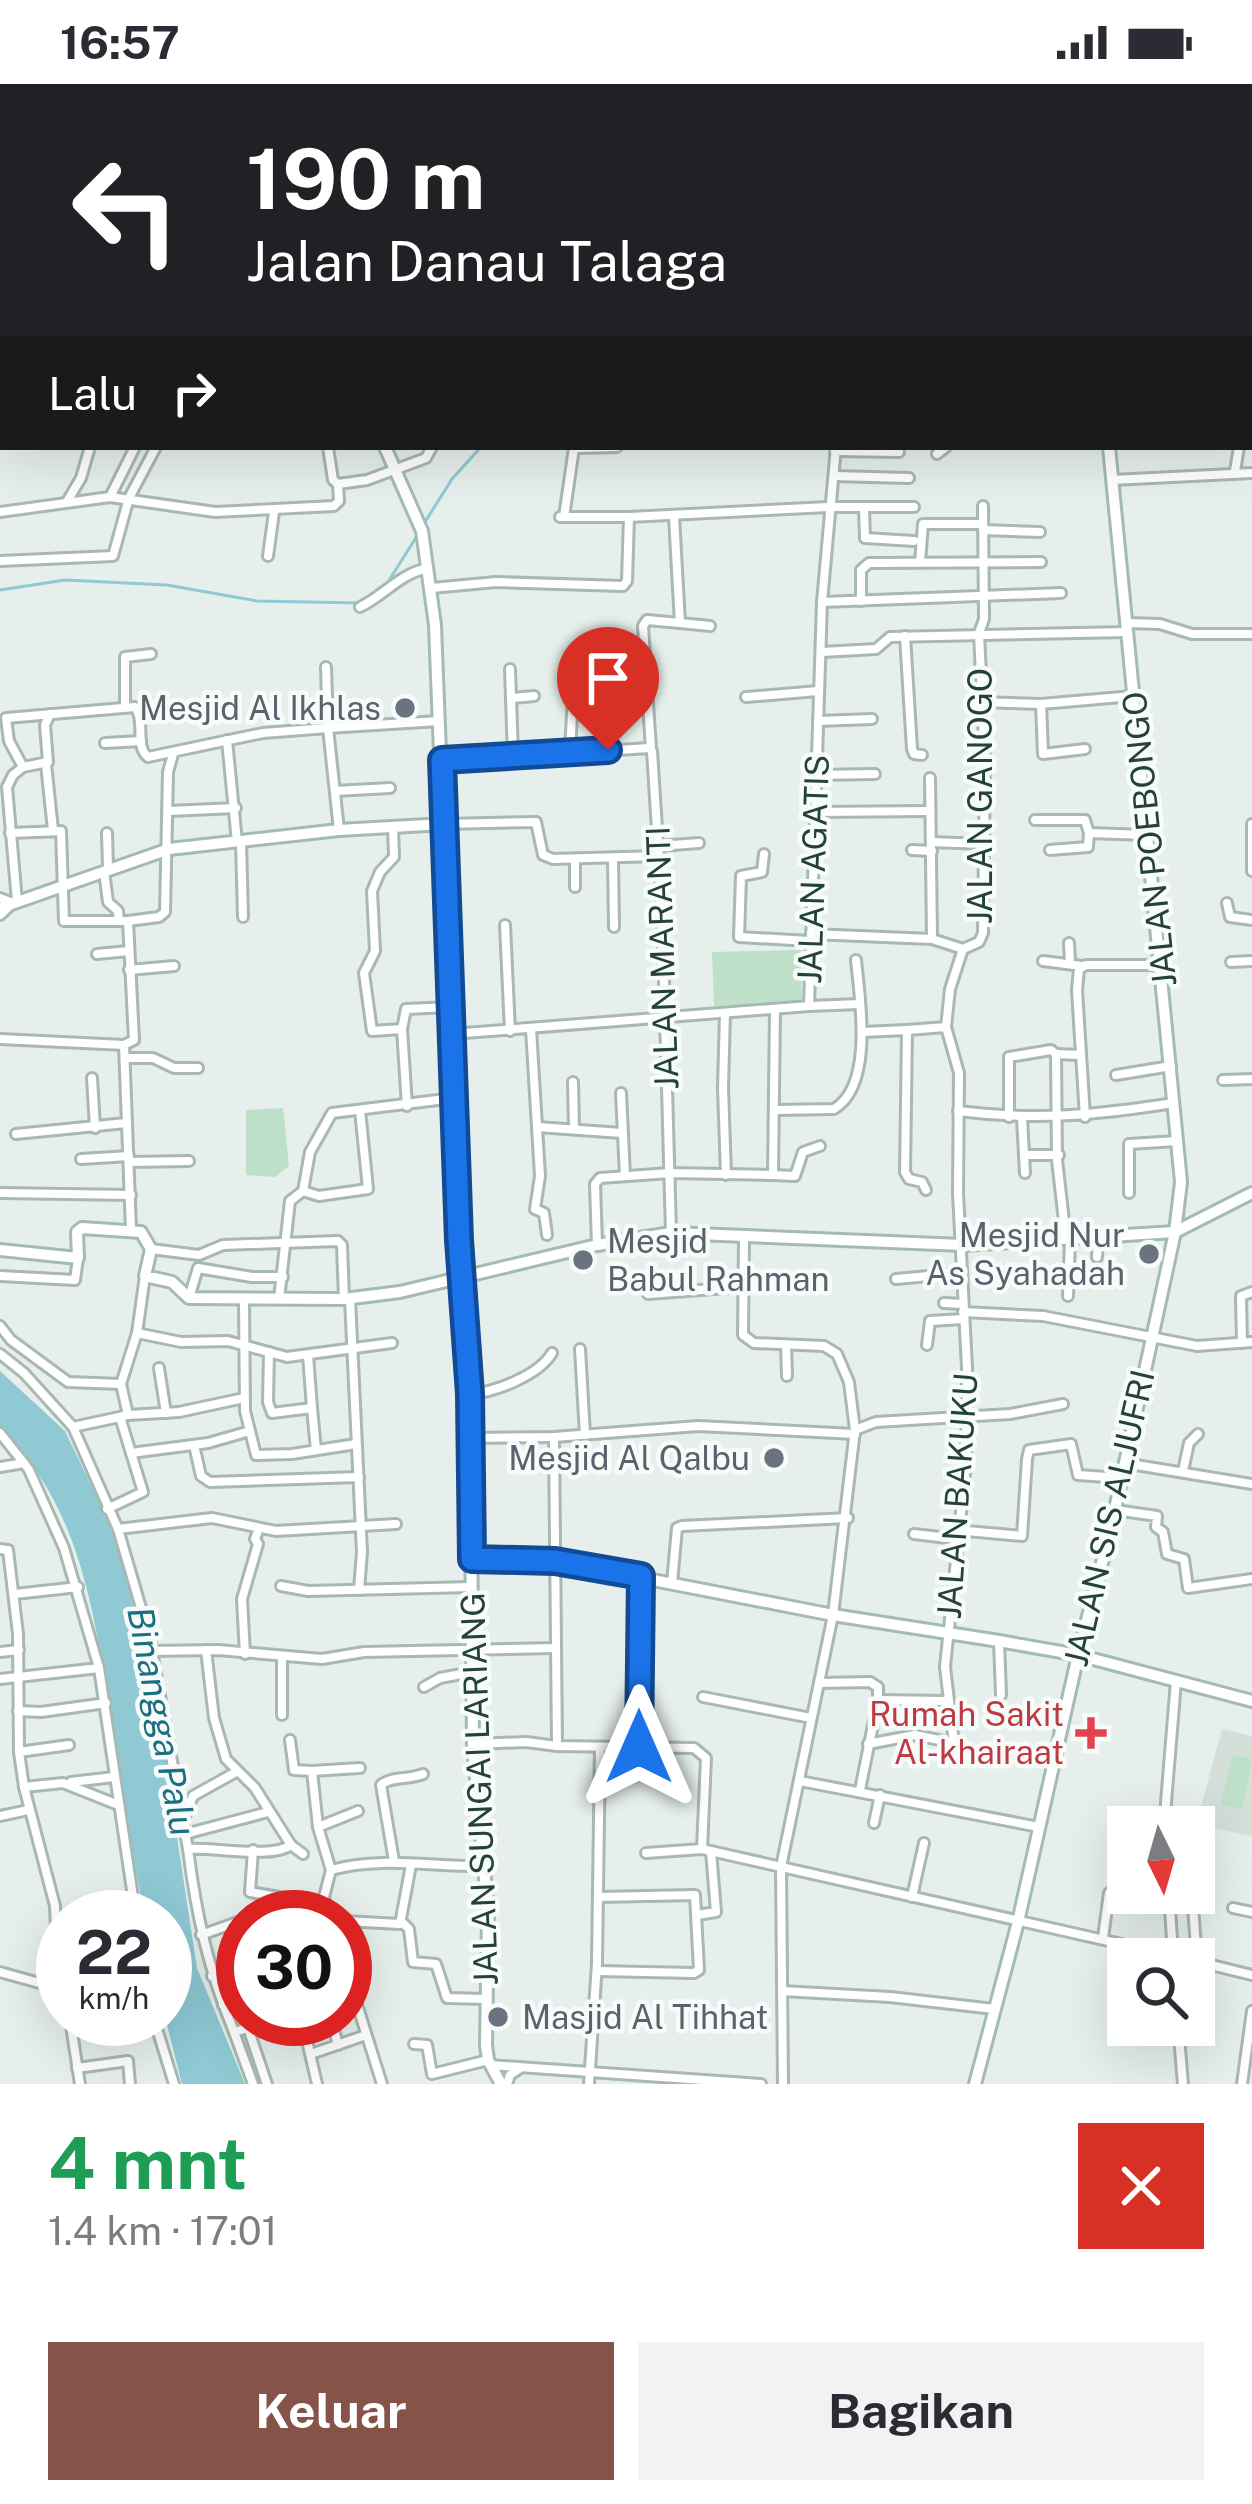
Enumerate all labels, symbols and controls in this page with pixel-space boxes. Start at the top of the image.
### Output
text: 16:57 [60,16,180,69]
text: 190 m [246,129,485,228]
icon: left [48,132,204,288]
text: Jalan Danau Talaga [246,230,727,293]
icon: right [161,360,227,426]
text: Lalu [48,367,137,420]
pin [557,627,659,750]
icon: arrive [575,645,641,711]
street label: JALAN GANOGO [961,668,999,924]
place label: Mesjid Al Ikhlas [139,689,381,727]
street label: JALAN POEBONGO [1115,690,1183,988]
marker: Mesjid Al Ikhlas [392,695,418,721]
street label: JALAN AGATIS [790,754,836,984]
street label: JALAN MARANTI [638,826,686,1090]
place label: Mesjid Nur As Syahadah [925,1216,1125,1292]
place label: Mesjid Babul Rahman [607,1222,829,1298]
marker: Mesjid Nur As Syahadah [1136,1241,1162,1267]
marker: Mesjid Babul Rahman [570,1247,596,1273]
street label: JALAN SIS ALJUFRI [1056,1366,1162,1670]
street label: JALAN BAKUKU [929,1372,985,1620]
place label: Mesjid Al Qalbu [508,1439,750,1477]
marker: Mesjid Al Qalbu [761,1445,787,1471]
street label: JALAN SUNGAI LARIANG [453,1592,505,1986]
water label: Binangga Palu [119,1603,205,1839]
position arrow [576,1684,702,1810]
place label: Rumah Sakit Al-khairaat [869,1695,1064,1771]
marker: Rumah Sakit Al-khairaat [1075,1717,1107,1749]
north arrow [1107,1806,1215,1914]
map controls [1107,1806,1215,2046]
speed limit sign: 30 [216,1890,372,2046]
text: 22 [76,1917,152,1988]
button: search [1107,1938,1215,2046]
text: km/h [79,1980,149,2016]
place label: Masjid Al Tihhat [522,1998,768,2036]
marker: Masjid Al Tihhat [485,2004,511,2030]
text: 4 mnt [48,2121,247,2205]
button: close [1078,2123,1204,2249]
text: 1.4 km · 17:01 [48,2208,278,2254]
button: Keluar [48,2342,614,2480]
button: Bagikan [638,2342,1204,2480]

